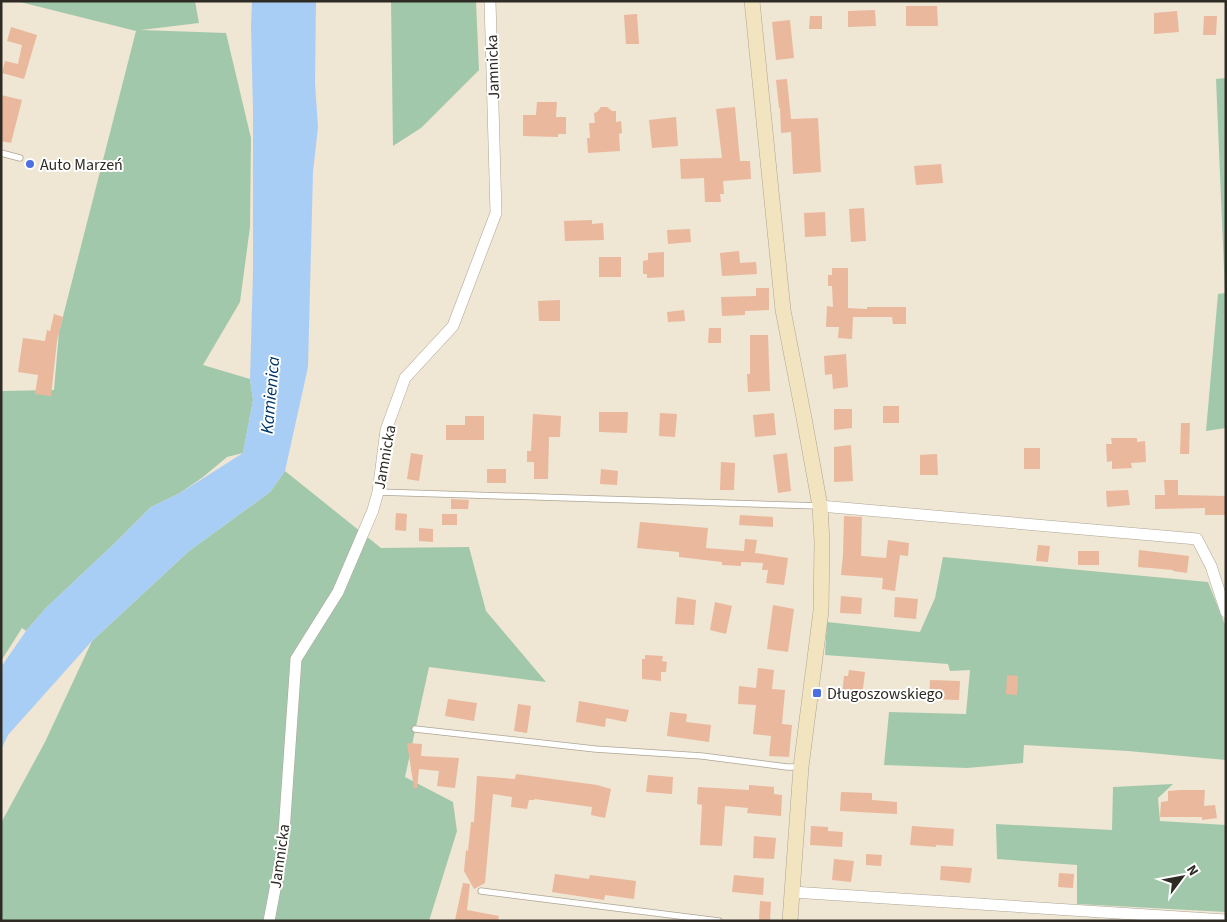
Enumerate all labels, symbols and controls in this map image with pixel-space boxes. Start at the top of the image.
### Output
street label: Jamnicka [481,34,505,100]
place label: Auto Marzeń [40,154,123,176]
marker: Auto Marzeń [24,158,36,170]
water label: Kamienica [255,355,286,435]
street label: Jamnicka [369,423,401,491]
place label: Długoszowskiego [827,683,943,705]
marker: Długoszowskiego [811,687,823,699]
street label: Jamnicka [265,823,295,890]
north arrow [1157,852,1207,902]
text: N [1181,861,1203,880]

